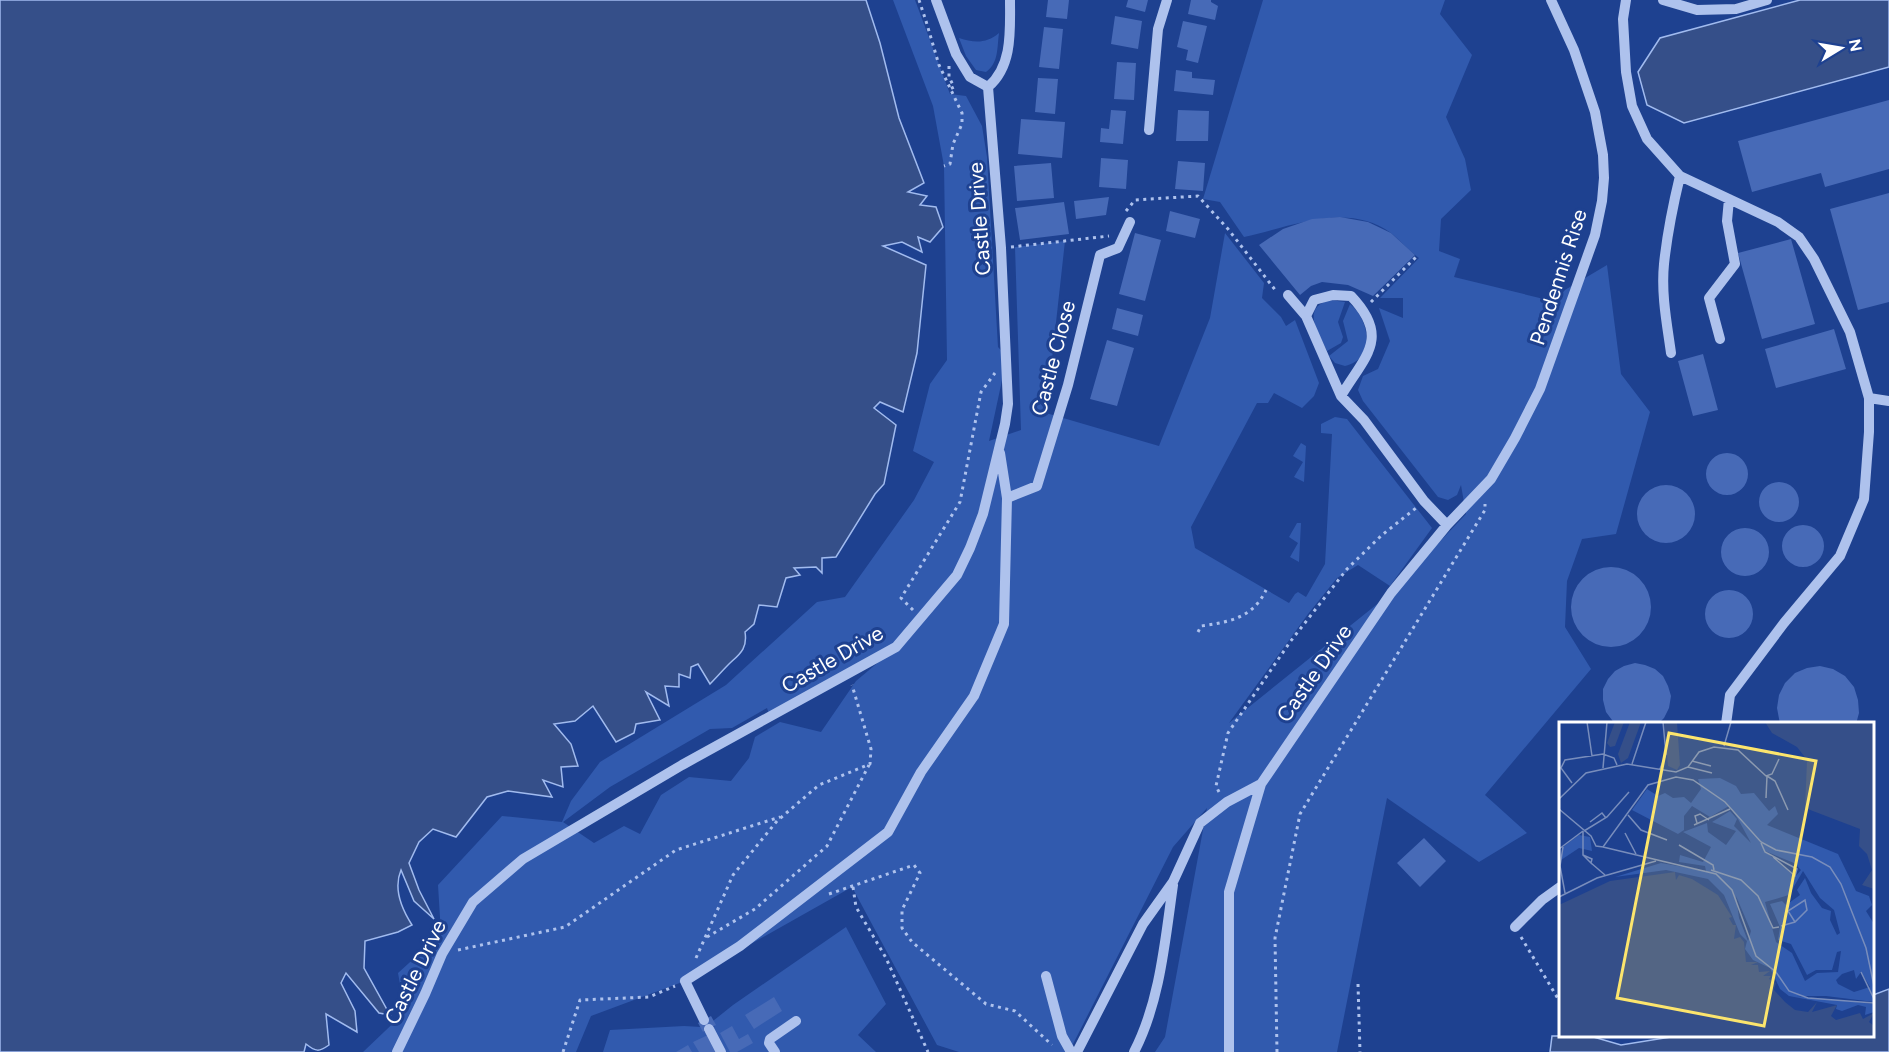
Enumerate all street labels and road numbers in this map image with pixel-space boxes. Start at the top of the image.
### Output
street label: Castle Drive [963,162,995,276]
street label: Pendennis Rise [1524,206,1592,348]
street label: Castle Close [1026,298,1080,418]
street label: Castle Drive [1271,619,1357,727]
street label: Castle Drive [777,620,887,698]
street label: Castle Drive [379,916,451,1028]

